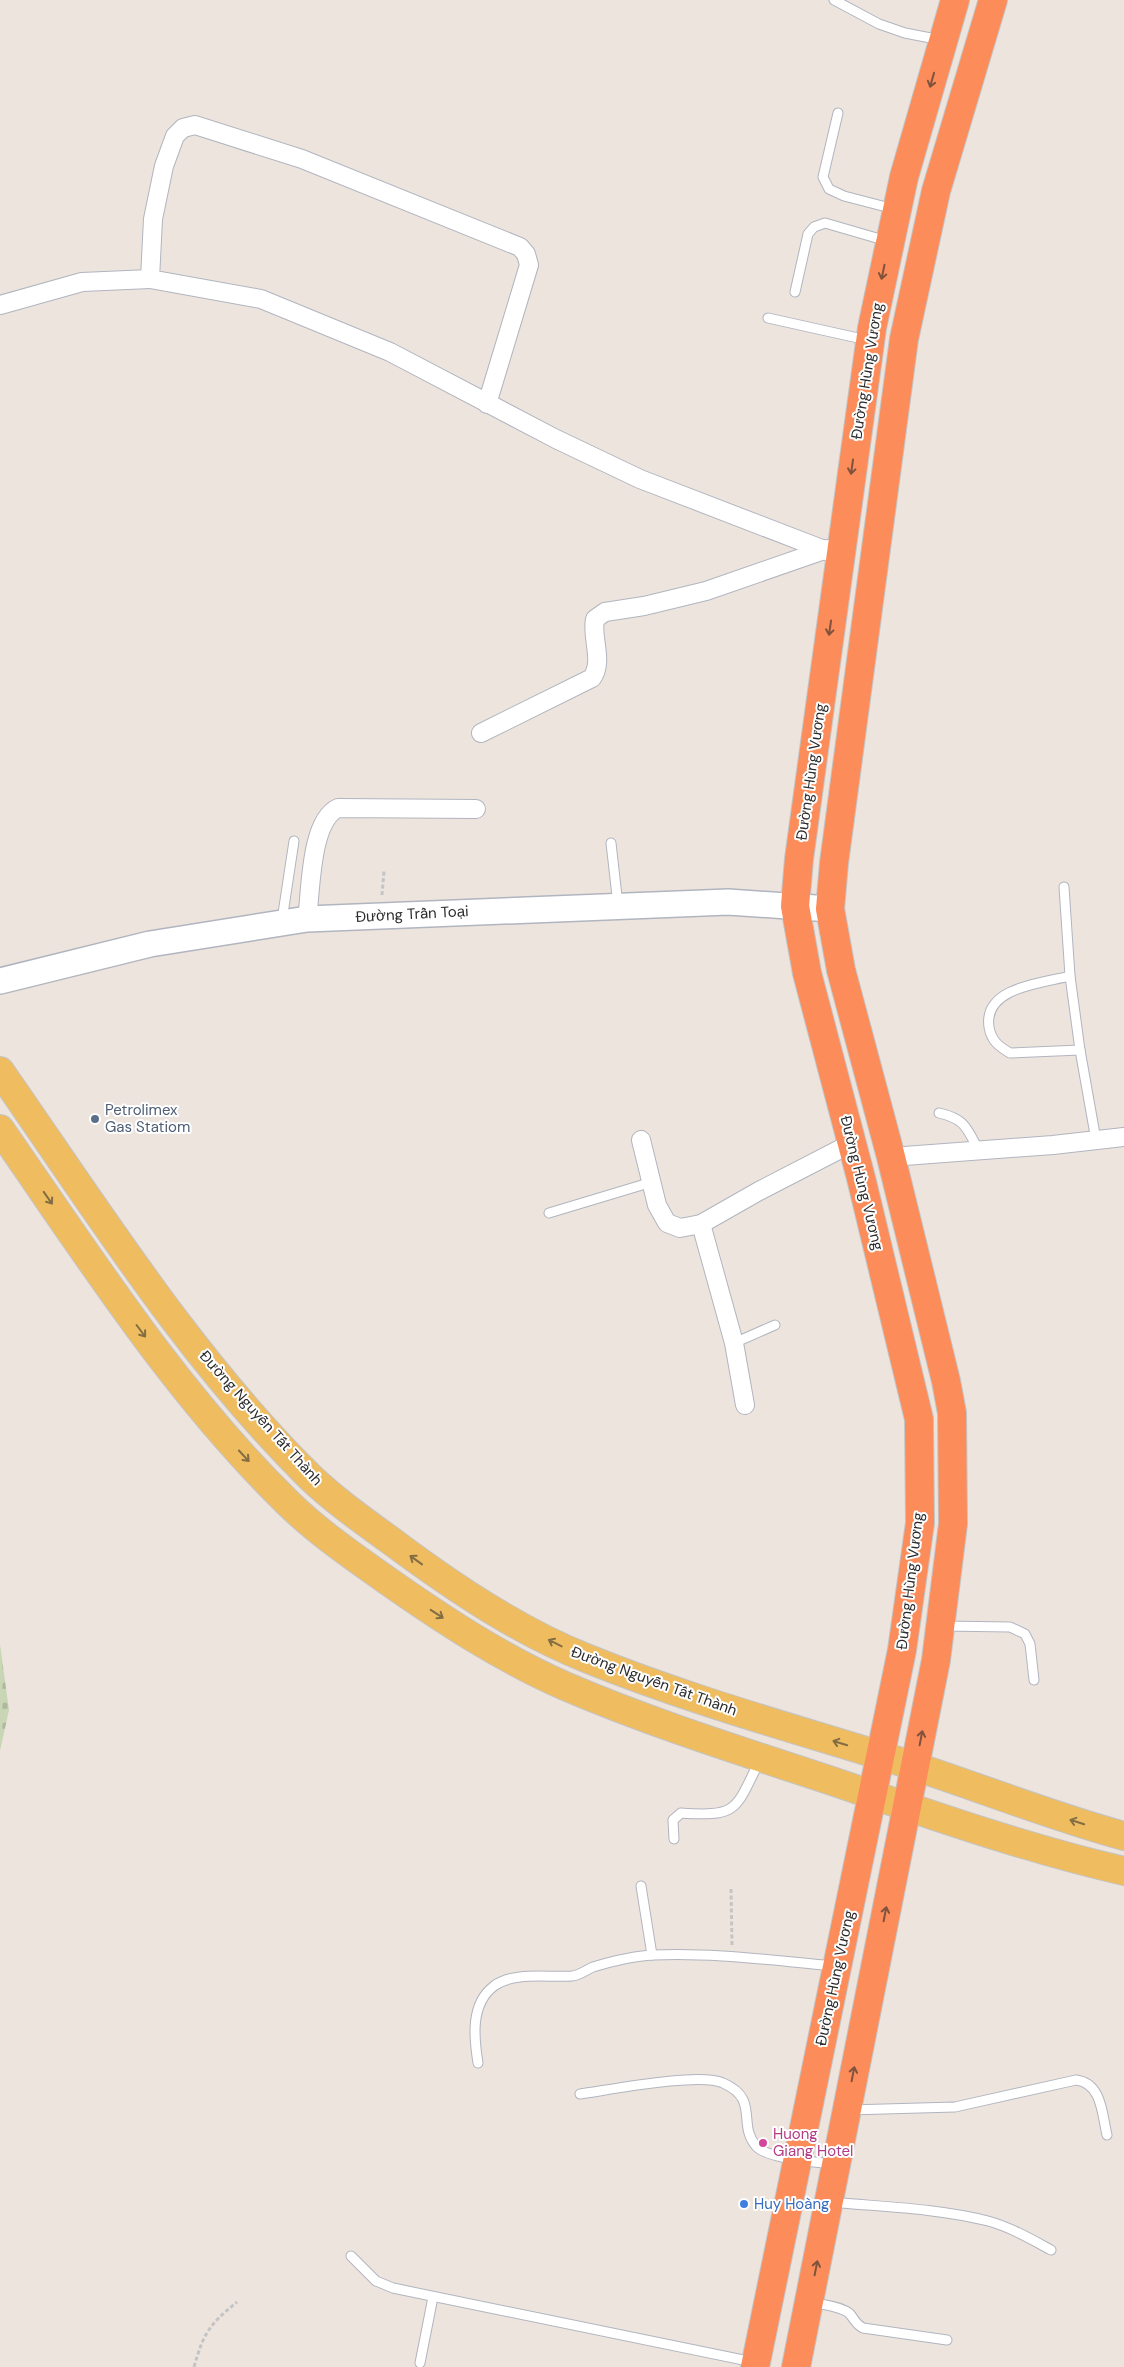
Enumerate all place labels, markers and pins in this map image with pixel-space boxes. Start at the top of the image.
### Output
place label: Petrolimex Gas Statiom [105,1100,190,1137]
marker: Petrolimex Gas Statiom [89,1113,101,1125]
place label: Huong Giang Hotel [773,2124,853,2161]
marker: Huong Giang Hotel [757,2137,769,2149]
place label: Huy Hoàng [754,2194,829,2214]
marker: Huy Hoàng [738,2198,750,2210]

